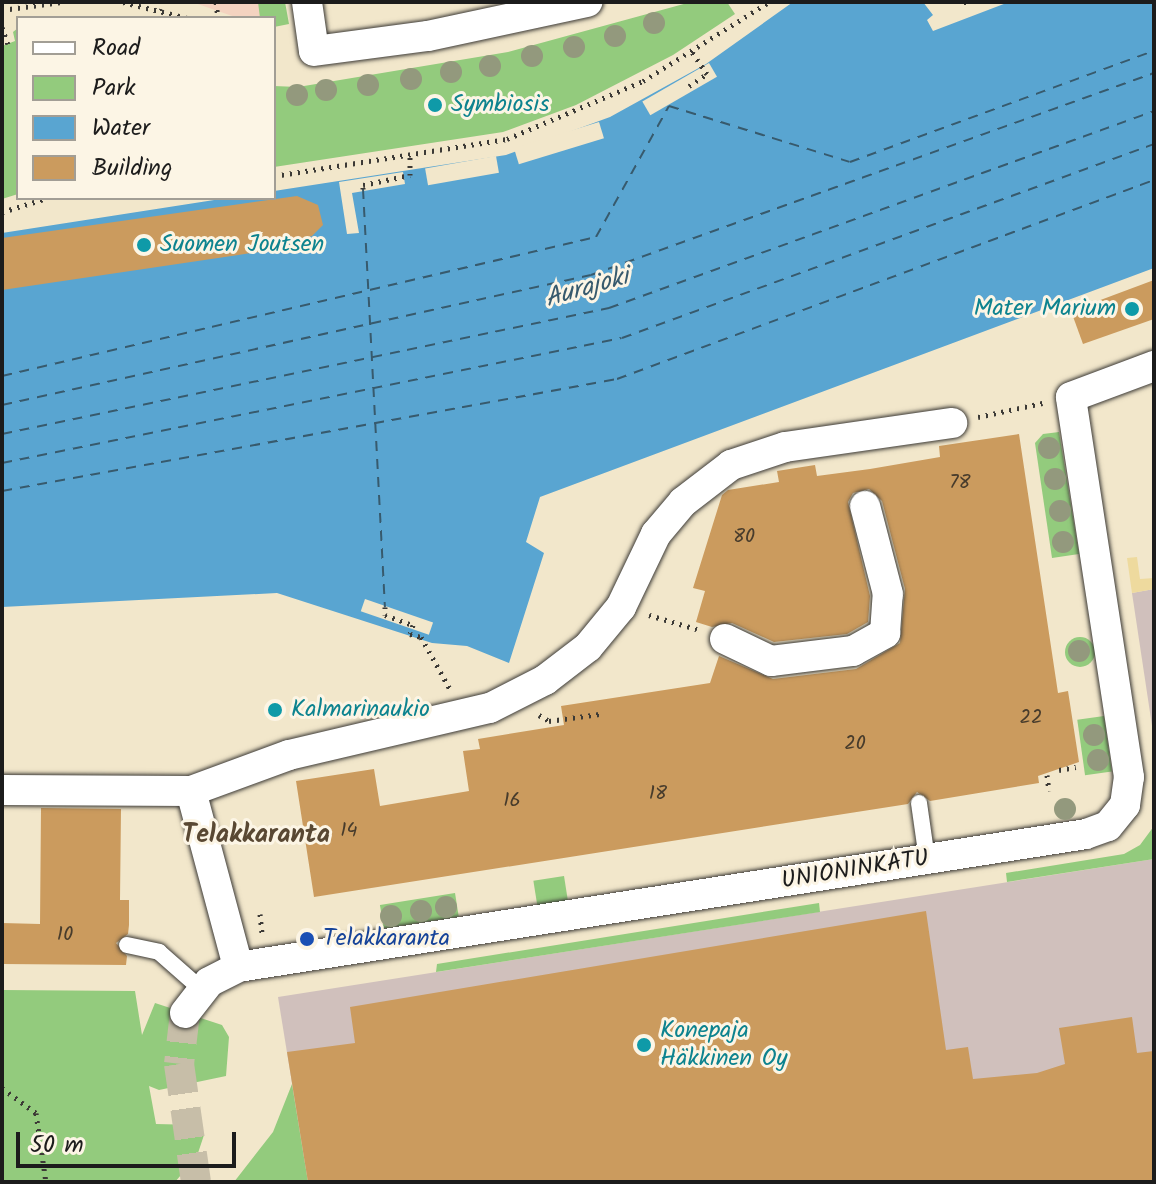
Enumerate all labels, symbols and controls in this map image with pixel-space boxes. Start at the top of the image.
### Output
legend [16,16,276,200]
text: Road [92,29,140,68]
text: Park [92,69,136,108]
place label: Symbiosis [451,91,549,119]
marker: Symbiosis [426,96,444,114]
text: Water [92,109,150,148]
text: Building [92,149,172,188]
place label: Suomen Joutsen [160,231,324,259]
marker: Suomen Joutsen [135,236,153,254]
water label: Aurajoki [541,262,633,316]
place label: Mater Marium [974,295,1116,323]
marker: Mater Marium [1123,300,1141,318]
house number: 78 [949,471,971,495]
house number: 80 [733,525,755,549]
place label: Kalmarinaukio [291,696,430,724]
marker: Kalmarinaukio [266,701,284,719]
house number: 22 [1019,706,1043,730]
house number: 20 [844,732,866,756]
house number: 18 [649,782,667,806]
house number: 16 [503,789,521,813]
house number: 14 [340,819,358,843]
district label: Telakkaranta [182,820,330,852]
street label: UNIONINKATU [779,844,931,896]
house number: 10 [57,923,73,947]
place label: Telakkaranta [323,925,450,953]
marker: Telakkaranta [298,930,316,948]
place label: Konepaja Häkkinen Oy [660,1017,788,1073]
marker: Konepaja Häkkinen Oy [635,1036,653,1054]
scale bar [20,1116,240,1166]
text: 50 m [30,1126,84,1165]

